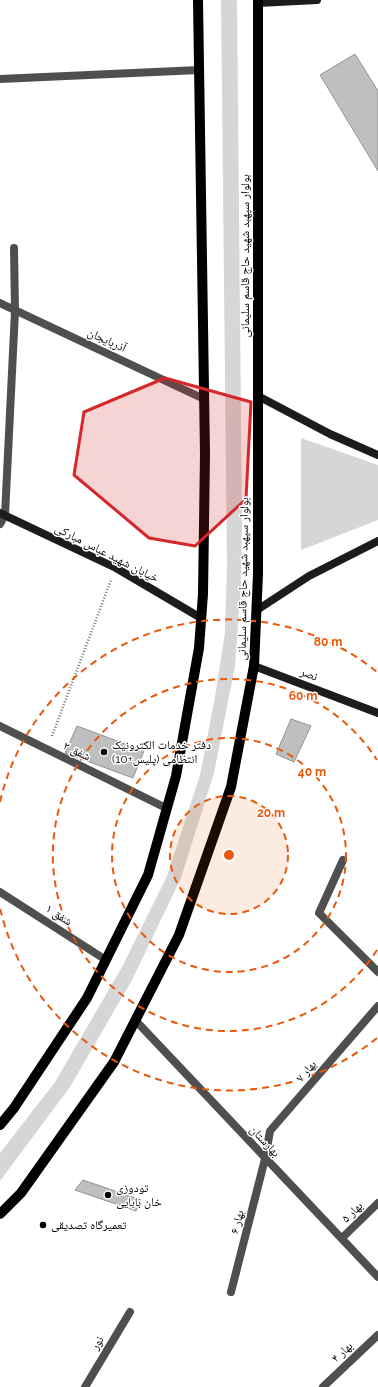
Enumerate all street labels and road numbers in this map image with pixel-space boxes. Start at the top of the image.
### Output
street label: بولوار سپهبد شهید حاج قاسم سلیمانی [238,174,253,338]
street label: آذربایجان [85,325,129,356]
street label: بولوار سپهبد شهید حاج قاسم سلیمانی [235,497,252,661]
street label: خیابان شهید عباس مبارکی [53,521,162,586]
street label: نصر [297,664,320,684]
street label: شفق ۲ [61,738,93,764]
street label: شفق ۱ [43,901,75,929]
street label: بهار ۷ [293,1057,319,1085]
street label: بهارستان [247,1122,283,1160]
street label: بهار ۵ [339,1199,366,1226]
street label: بهار ۶ [227,1209,247,1235]
street label: نور [87,1334,106,1353]
street label: بهار ۴ [328,1339,356,1366]

